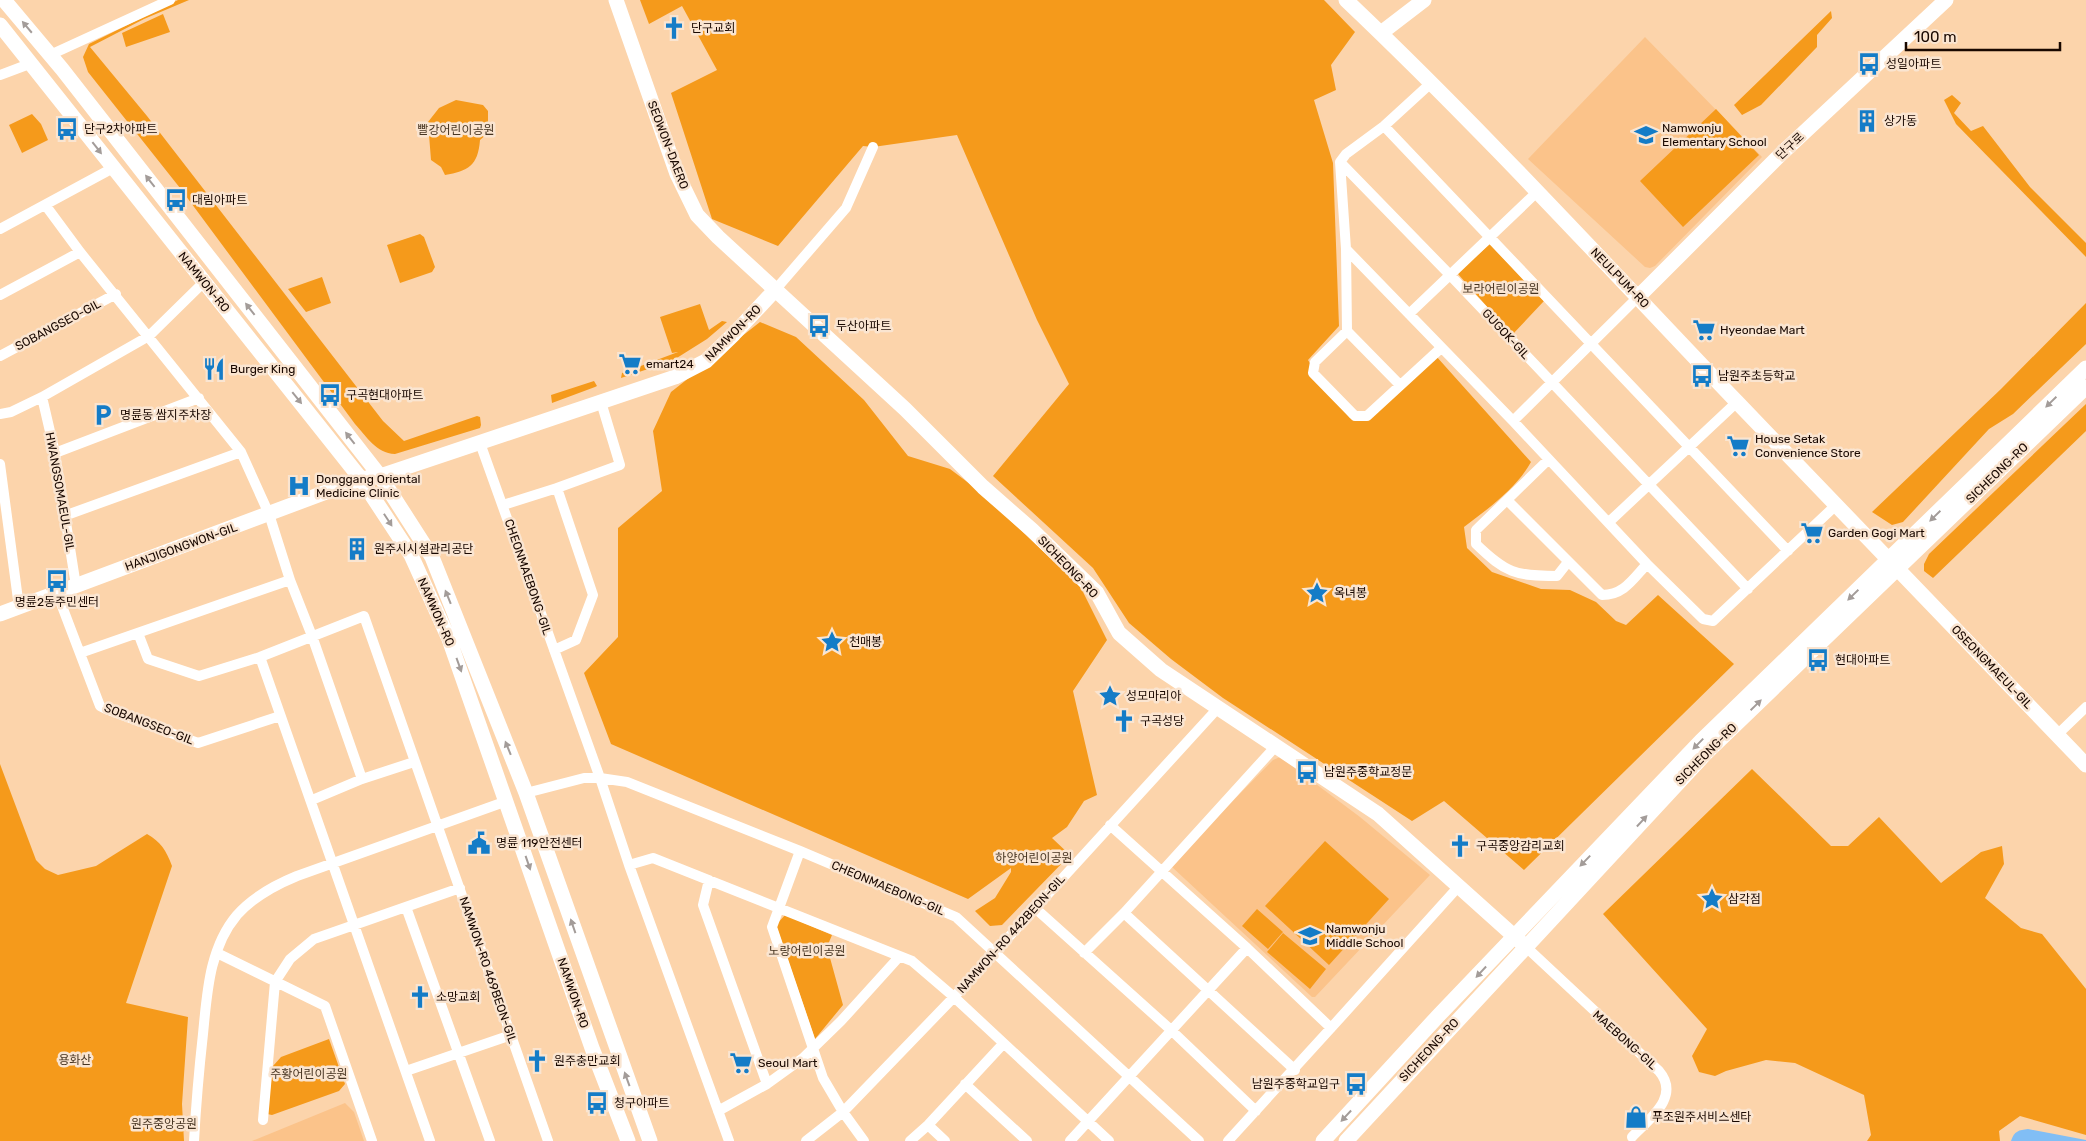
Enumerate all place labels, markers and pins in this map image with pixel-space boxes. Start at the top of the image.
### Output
church icon: 단구교회 [661,15,687,41]
place label: 단구교회 [691,21,735,35]
bus stop icon: 성일아파트 [1856,51,1882,77]
place label: 성일아파트 [1886,57,1941,71]
building icon: 상가동 [1854,108,1880,134]
place label: 상가동 [1884,114,1917,128]
bus stop icon: 단구2차아파트 [54,116,80,142]
place label: Namwonju Elementary School [1662,121,1767,149]
place label: 단구2차아파트 [84,122,157,136]
school or university icon: Namwonju Elementary School [1633,122,1659,148]
bus stop icon: 대림아파트 [163,187,189,213]
place label: 대림아파트 [192,193,247,207]
bus stop icon: 두산아파트 [806,313,832,339]
supermarket icon: Hyeondae Mart [1691,317,1717,343]
place label: 두산아파트 [836,319,891,333]
place label: Hyeondae Mart [1720,323,1805,337]
supermarket icon: emart24 [617,351,643,377]
restaurant icon: Burger King [201,356,227,382]
place label: emart24 [646,357,694,371]
place label: Burger King [230,362,295,376]
bus stop icon: 남원주초등학교 [1689,363,1715,389]
place label: 남원주초등학교 [1718,369,1795,383]
bus stop icon: 구곡현대아파트 [317,382,343,408]
place label: 구곡현대아파트 [346,388,423,402]
parking icon: 명륜동 쌈지주차장 [90,402,116,428]
place label: 명륜동 쌈지주차장 [120,408,211,422]
place label: House Setak Convenience Store [1755,432,1861,460]
supermarket icon: House Setak Convenience Store [1725,433,1751,459]
place label: Donggang Oriental Medicine Clinic [316,472,421,500]
hospital icon: Donggang Oriental Medicine Clinic [286,473,312,499]
supermarket icon: Garden Gogi Mart [1799,520,1825,546]
place label: Garden Gogi Mart [1828,526,1925,540]
building icon: 원주시시설관리공단 [344,536,370,562]
place label: 원주시시설관리공단 [374,542,473,556]
bus stop icon: 명륜2동주민센터 [44,568,70,594]
place icon: 옥녀봉 [1304,580,1330,606]
place label: 옥녀봉 [1334,586,1367,600]
place label: 명륜2동주민센터 [15,595,99,609]
place icon: 천매봉 [819,629,845,655]
place label: 천매봉 [849,635,882,649]
bus stop icon: 현대아파트 [1805,647,1831,673]
place label: 현대아파트 [1835,653,1890,667]
place icon: 성모마리아 [1097,683,1123,709]
place label: 성모마리아 [1126,689,1181,703]
church icon: 구곡성당 [1111,708,1137,734]
place label: 구곡성당 [1140,714,1184,728]
bus stop icon: 남원주중학교정문 [1294,759,1320,785]
place label: 남원주중학교정문 [1324,765,1412,779]
public building icon: 명륜 119안전센터 [466,830,492,856]
church icon: 구곡중앙감리교회 [1447,833,1473,859]
place label: 명륜 119안전센터 [496,836,583,850]
place label: 구곡중앙감리교회 [1476,839,1564,853]
place icon: 삼각점 [1699,886,1725,912]
place label: 삼각점 [1728,892,1761,906]
place label: Namwonju Middle School [1326,922,1403,950]
school or university icon: Namwonju Middle School [1297,923,1323,949]
church icon: 소망교회 [407,984,433,1010]
place label: 소망교회 [436,990,480,1004]
church icon: 원주충만교회 [524,1048,550,1074]
supermarket icon: Seoul Mart [728,1050,754,1076]
place label: 원주충만교회 [554,1054,620,1068]
place label: Seoul Mart [758,1056,818,1070]
bus stop icon: 남원주중학교입구 [1343,1071,1369,1097]
place label: 남원주중학교입구 [1252,1077,1340,1091]
bus stop icon: 청구아파트 [584,1090,610,1116]
place label: 청구아파트 [614,1096,669,1110]
shop icon: 푸조원주서비스센타 [1623,1104,1649,1130]
place label: 푸조원주서비스센타 [1652,1110,1751,1124]

